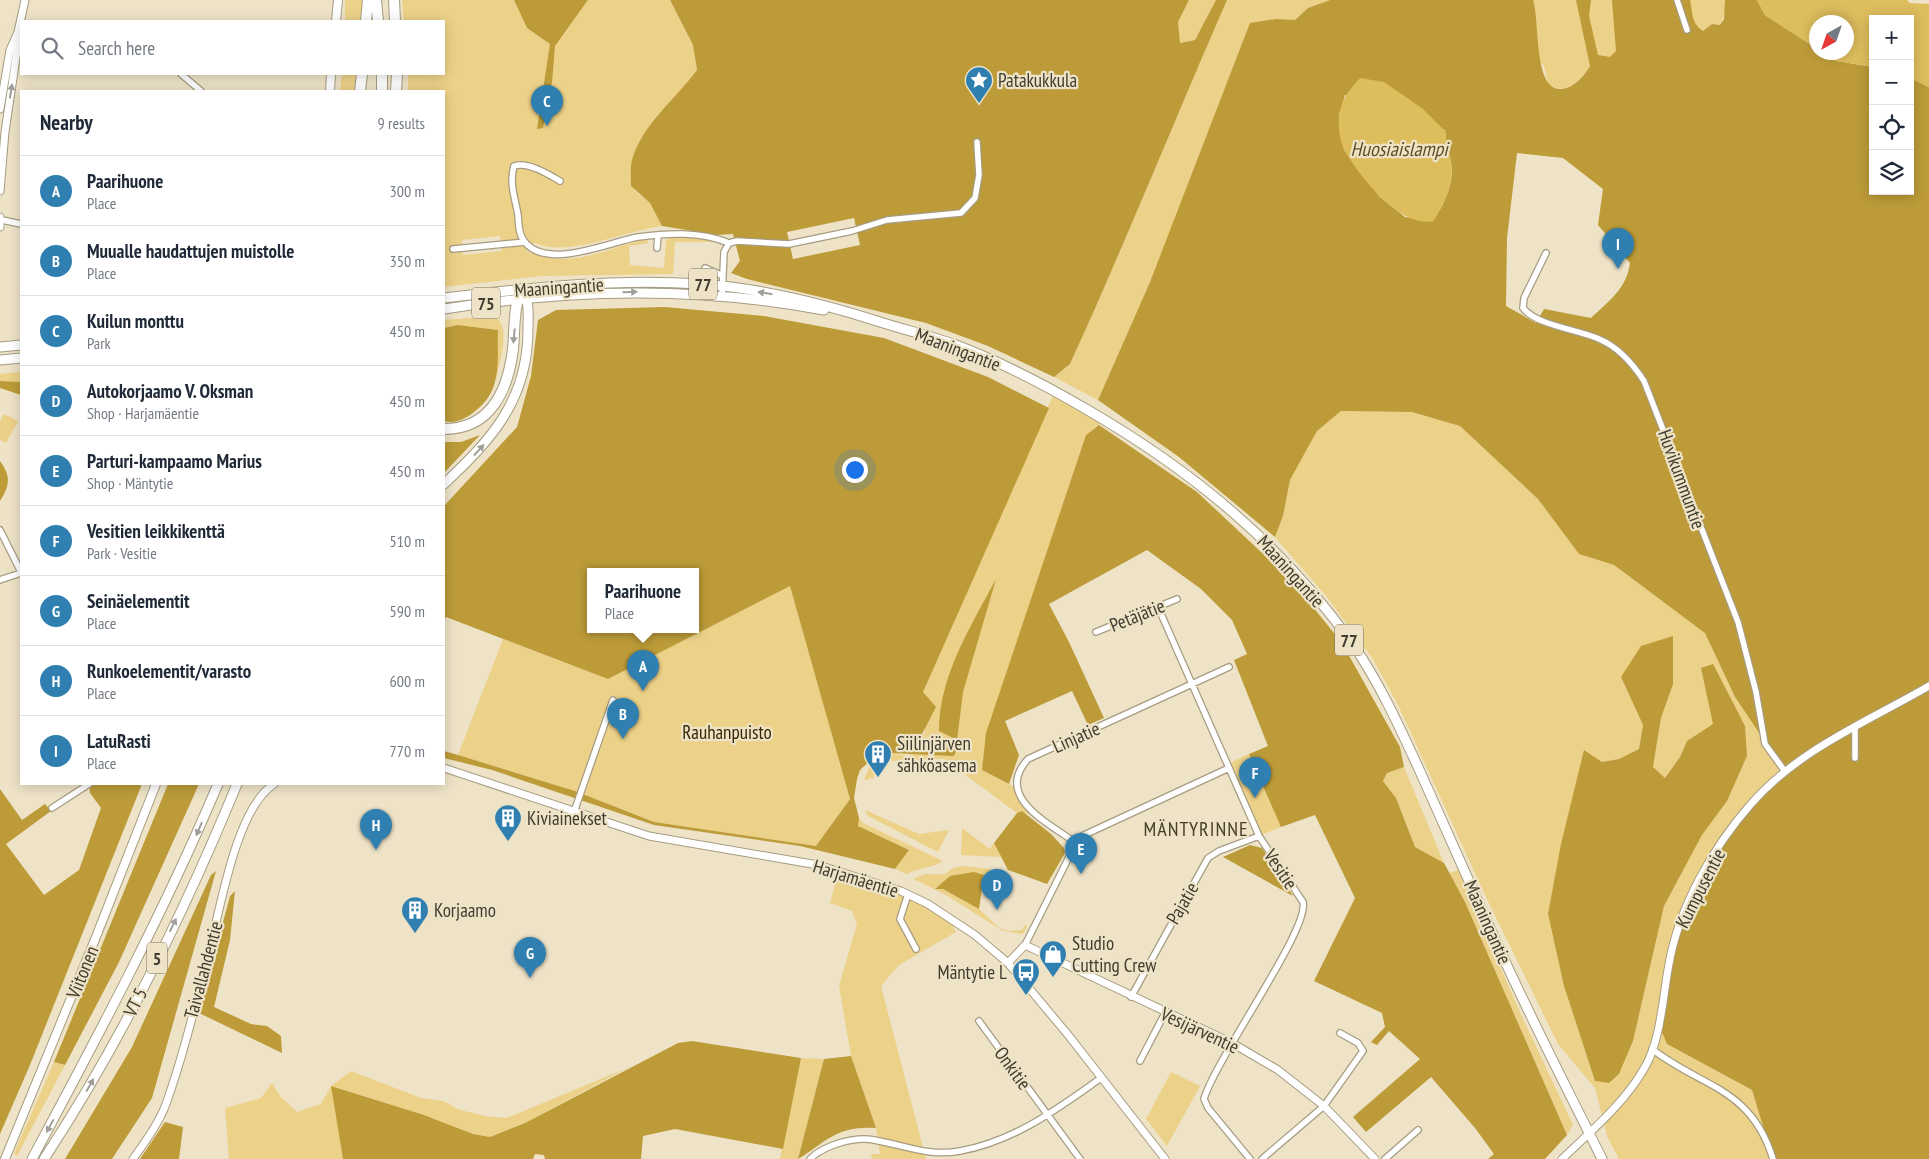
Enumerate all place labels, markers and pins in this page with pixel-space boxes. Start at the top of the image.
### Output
place icon: Patakukkula [964,65,994,104]
place label: Patakukkula [998,68,1077,92]
pin: C [531,85,563,126]
pin: I [1602,228,1634,269]
pin: A [627,650,659,691]
pin: B [607,698,639,739]
place label: Siilinjärven sähköasema [897,731,977,777]
building icon: Siilinjärven sähköasema [863,739,893,778]
pin: F [1239,757,1271,798]
building icon: Kiviainekset [493,803,523,842]
place label: Kiviainekset [527,806,608,830]
pin: H [360,809,392,850]
pin: E [1065,833,1097,874]
pin: D [981,869,1013,910]
building icon: Korjaamo [400,895,430,934]
place label: Korjaamo [434,898,496,922]
place label: Studio Cutting Crew [1072,931,1157,977]
pin: G [514,937,546,978]
shop icon: Studio Cutting Crew [1038,939,1068,978]
bus stop icon: Mäntytie L [1011,957,1041,996]
place label: Mäntytie L [938,960,1007,984]

